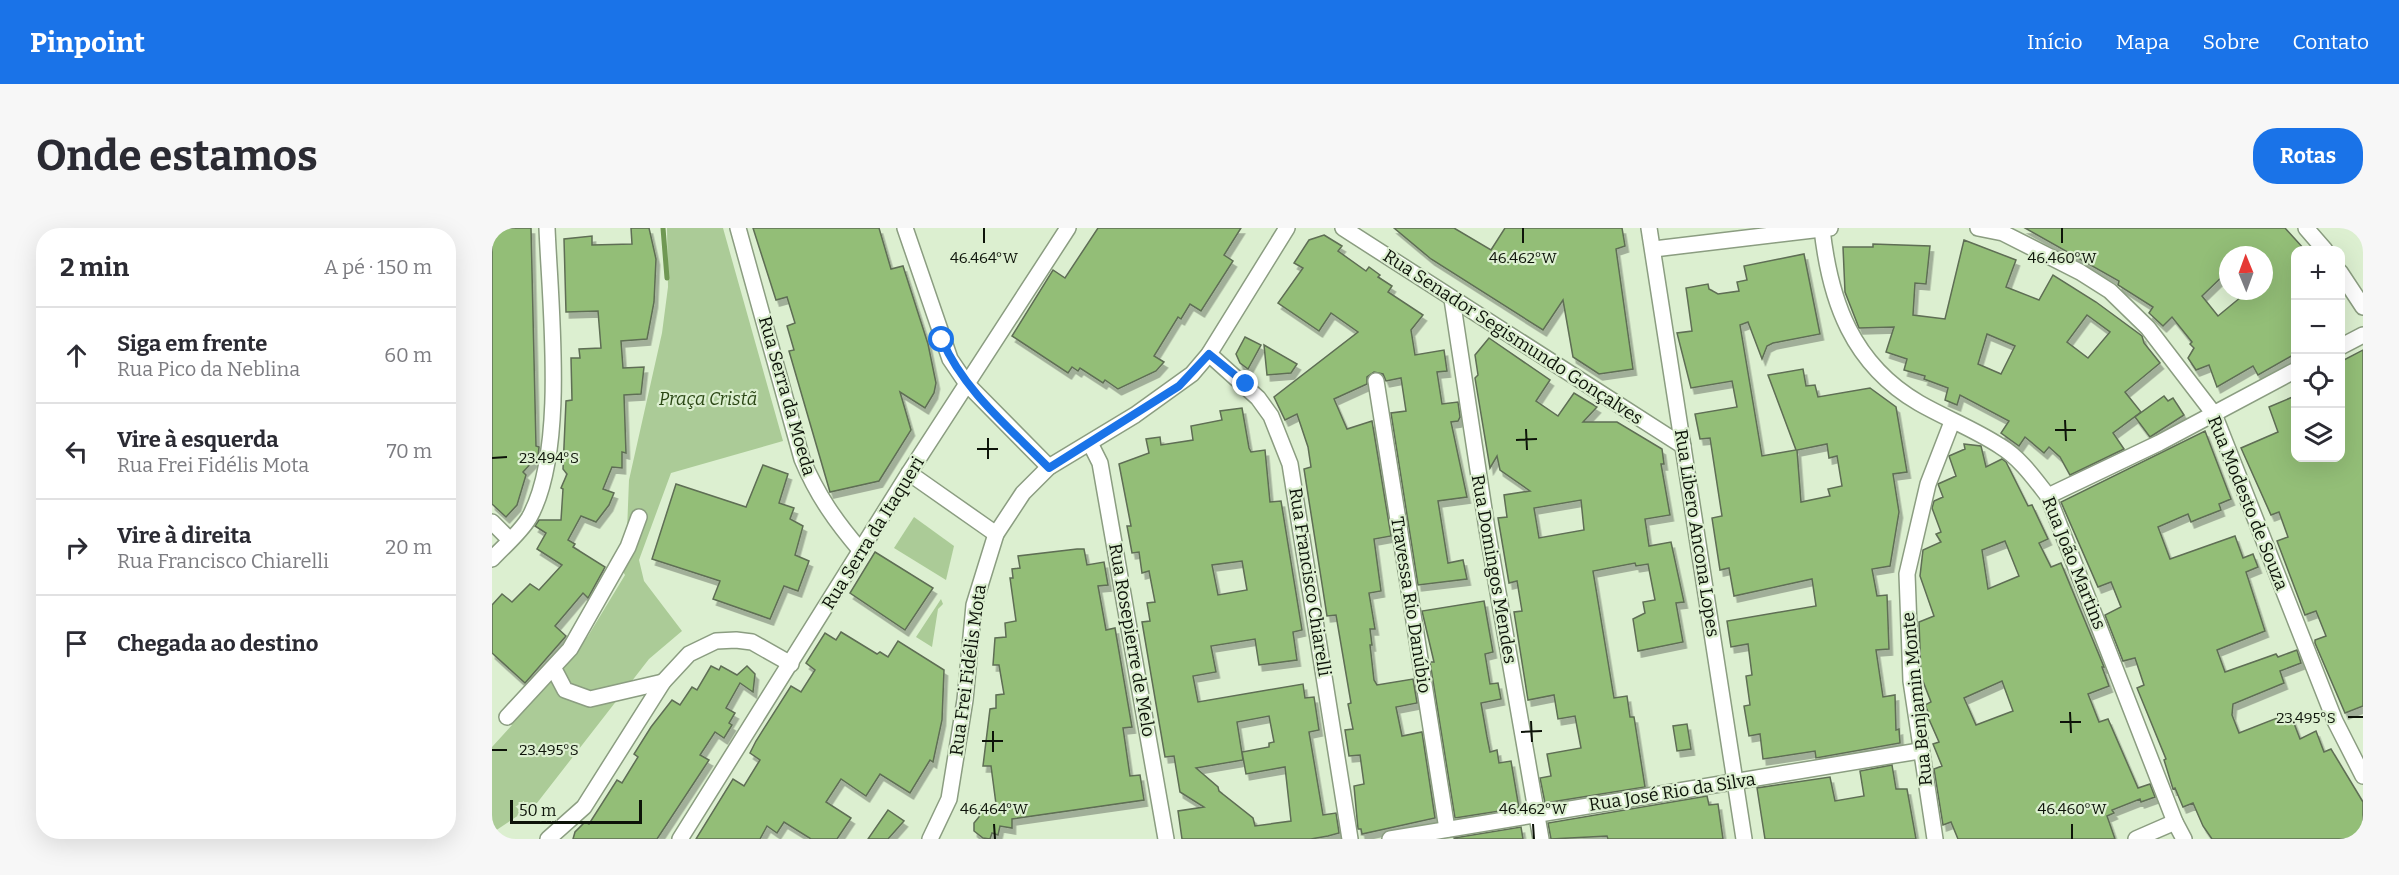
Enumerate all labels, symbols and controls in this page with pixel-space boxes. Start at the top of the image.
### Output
text: Pinpoint [30,26,145,59]
text: Início [2027,29,2083,55]
text: Mapa [2116,29,2170,55]
text: Sobre [2203,29,2259,55]
text: Contato [2292,29,2369,55]
button: Rotas [2253,128,2363,184]
text: Onde estamos [36,131,318,181]
street label: Rua Senador Segismundo Gonçalves [1379,245,1647,429]
north arrow [2219,246,2273,300]
map controls [2291,246,2345,462]
button: + [2291,246,2345,300]
text: 46.464°W [950,249,1019,267]
text: 46.462°W [1489,249,1558,267]
text: 46.460°W [2027,249,2097,267]
text: 2 min [60,252,129,283]
text: A pé · 150 m [324,255,432,279]
button: − [2291,300,2345,354]
street label: Rua Serra da Moeda [754,314,820,479]
route start [928,326,954,352]
text: Siga em frente [117,330,267,357]
icon: ahead [60,339,93,372]
text: 60 m [384,343,432,367]
button: locate [2291,354,2345,408]
text: Rua Pico da Neblina [117,357,300,381]
route end [1232,370,1258,396]
park label: Praça Cristã [659,388,757,410]
button: layers [2291,408,2345,462]
street label: Rua Modesto de Souza [2203,413,2293,594]
text: Vire à esquerda [117,426,278,453]
street label: Rua Libero Ancona Lopes [1670,428,1724,638]
icon: left [60,435,93,468]
text: 70 m [386,439,432,463]
text: 23.494°S [519,449,579,467]
text: Rua Frei Fidélis Mota [117,453,309,477]
street label: Rua Serra da Itaqueri [817,453,929,613]
street label: Rua Domingos Mendes [1467,473,1521,665]
street label: Rua Francisco Chiarelli [1284,486,1336,678]
street label: Rua João Martins [2037,493,2111,633]
street label: Travessa Rio Danúbio [1386,515,1436,695]
text: Vire à direita [117,522,251,549]
icon: right [60,531,93,564]
text: 20 m [385,535,432,559]
street label: Rua Rosepierre de Melo [1104,541,1160,739]
text: Rua Francisco Chiarelli [117,549,329,573]
street label: Rua Frei Fidélis Mota [945,583,991,757]
street label: Rua Benjamin Monte [1897,611,1937,787]
icon: arrive [60,627,93,660]
text: Chegada ao destino [117,630,318,657]
text: 23.495°S [2276,709,2336,727]
text: 23.495°S [519,741,579,759]
street label: Rua José Rio da Silva [1587,768,1757,816]
scale bar [510,797,642,824]
text: 46.464°W [960,800,1029,818]
text: 46.462°W [1499,800,1568,818]
text: 46.460°W [2037,800,2107,818]
text: 50 m [519,801,556,820]

